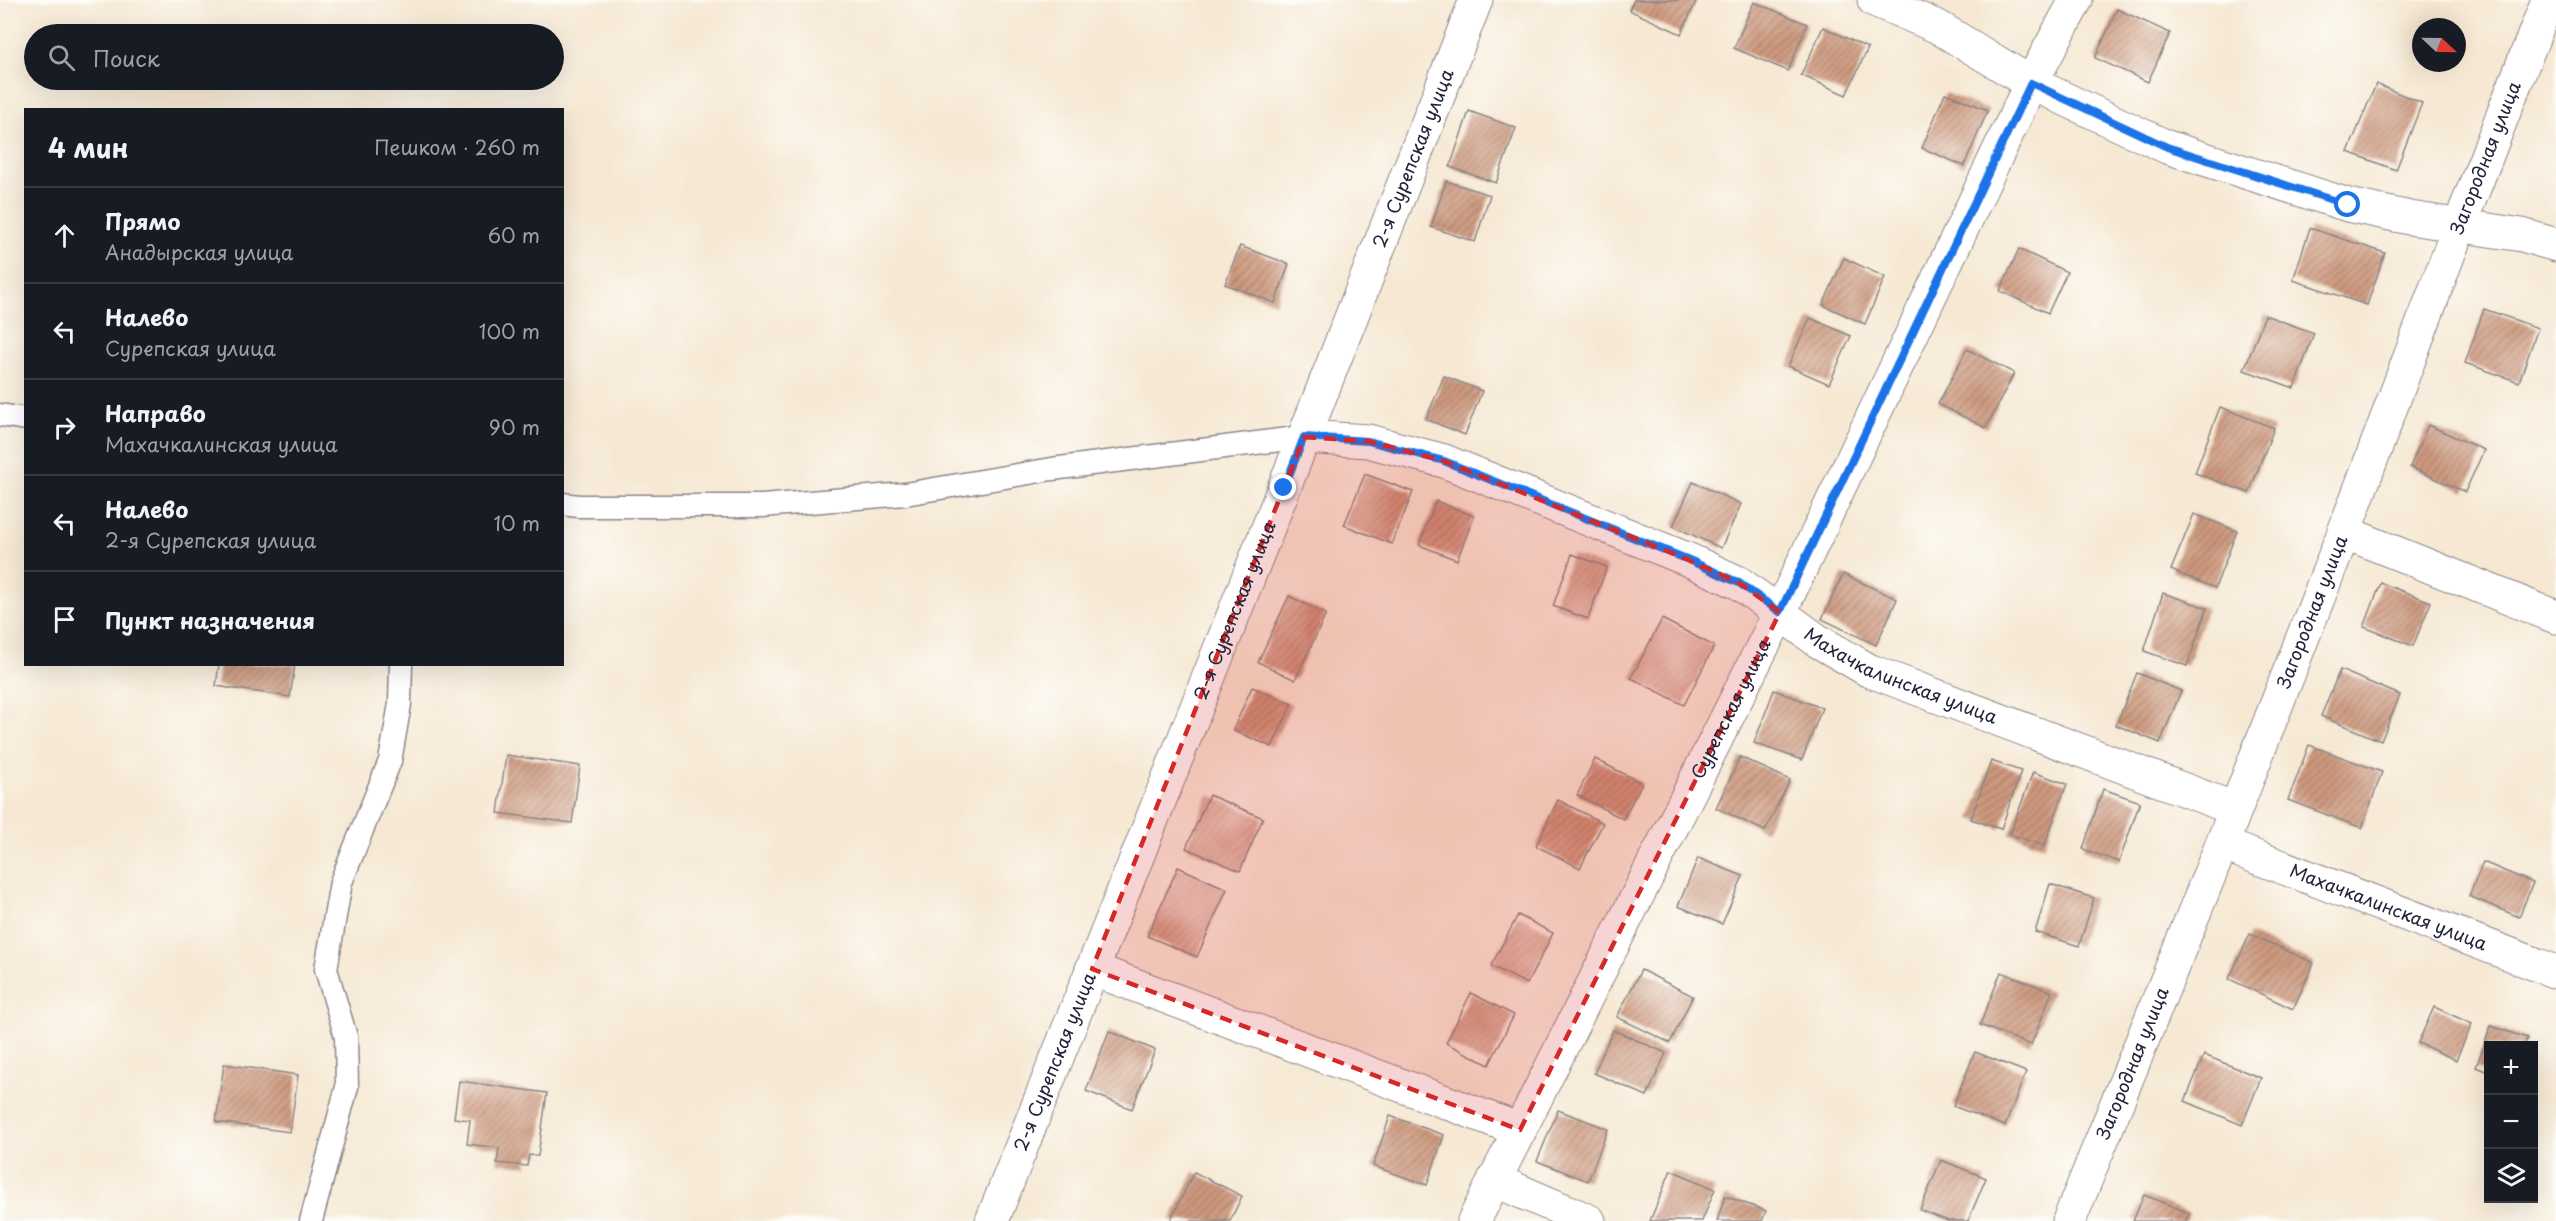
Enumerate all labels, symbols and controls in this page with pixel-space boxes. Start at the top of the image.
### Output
north arrow [2412,18,2466,72]
search box [24,24,564,90]
icon: search [45,41,78,74]
text: Поиск [93,41,160,74]
street label: 2-я Сурепская улица [1365,64,1460,252]
street label: Загородная улица [2442,76,2527,238]
text: 4 мин [48,128,129,167]
text: Пешком · 260 m [374,132,540,162]
route start [2334,191,2360,217]
text: Прямо [105,204,180,237]
icon: ahead [48,219,81,252]
text: 60 m [488,220,540,250]
text: Анадырская улица [105,237,293,267]
text: Налево [105,300,188,333]
icon: left [48,315,81,348]
text: 100 m [479,316,540,346]
text: Сурепская улица [105,333,276,363]
text: Направо [105,396,206,429]
icon: right [48,411,81,444]
text: 90 m [489,412,540,442]
text: Махачкалинская улица [105,429,338,459]
route end [1270,474,1296,500]
text: Налево [105,492,188,525]
icon: left [48,507,81,540]
text: 10 m [493,508,540,538]
street label: 2-я Сурепская улица [1186,516,1282,704]
text: 2-я Сурепская улица [105,525,316,555]
street label: Загородная улица [2269,530,2354,692]
icon: arrive [48,603,81,636]
text: Пункт назначения [105,603,315,636]
street label: Махачкалинская улица [1799,620,2002,730]
street label: Сурепская улица [1683,633,1777,783]
street label: Махачкалинская улица [2286,856,2492,957]
street label: 2-я Сурепская улица [1006,968,1102,1155]
street label: Загородная улица [2089,982,2175,1143]
map controls [2484,1041,2538,1203]
button: + [2484,1041,2538,1095]
button: − [2484,1095,2538,1149]
button: layers [2484,1149,2538,1203]

